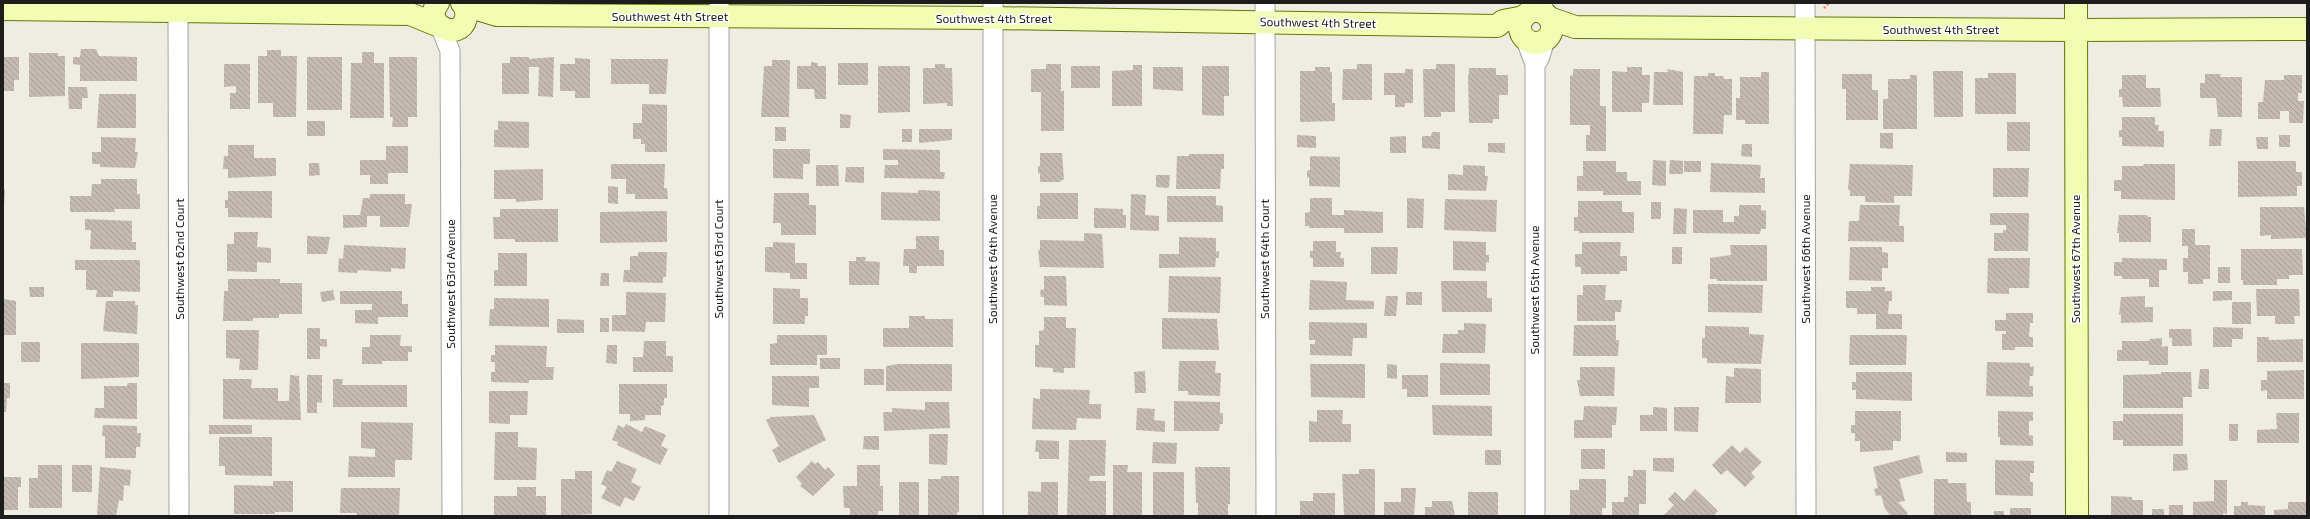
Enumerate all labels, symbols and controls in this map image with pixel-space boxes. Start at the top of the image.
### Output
street label: Southwest 4th Street [612,9,729,23]
street label: Southwest 4th Street [936,11,1053,25]
street label: Southwest 4th Street [1260,14,1377,30]
street label: Southwest 4th Street [1883,22,2000,36]
street label: Southwest 64th Avenue [985,194,999,324]
street label: Southwest 66th Avenue [1798,194,1812,324]
street label: Southwest 67th Avenue [2068,195,2082,323]
street label: Southwest 62nd Court [172,198,186,320]
street label: Southwest 63rd Court [711,199,725,319]
street label: Southwest 64th Court [1257,199,1271,319]
street label: Southwest 63rd Avenue [443,219,457,349]
street label: Southwest 65th Avenue [1527,225,1541,355]

